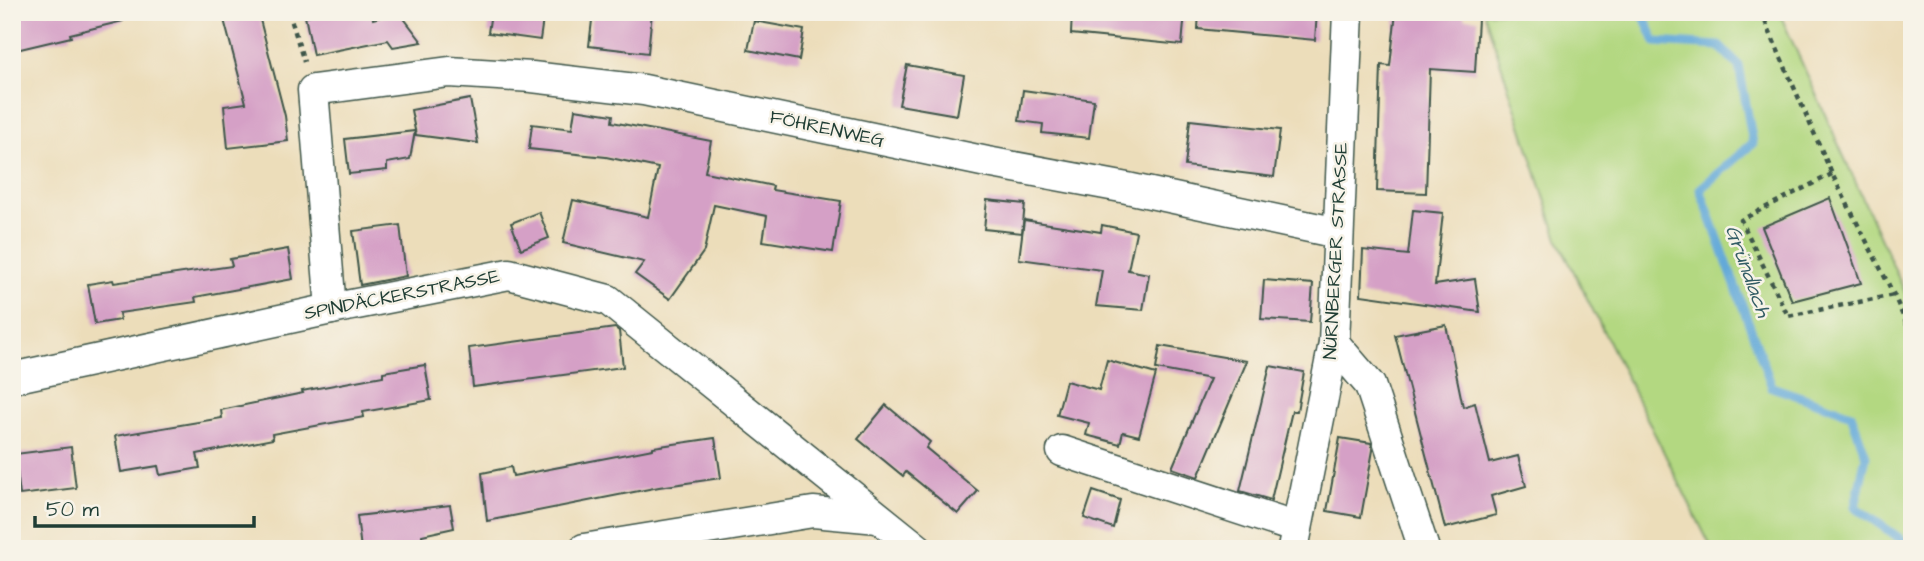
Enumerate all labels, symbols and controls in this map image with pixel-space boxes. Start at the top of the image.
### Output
street label: FÖHRENWEG [767,104,887,154]
street label: NÜRNBERGER STRASSE [1317,142,1355,360]
water label: Gründlach [1718,221,1779,322]
street label: SPINDÄCKERSTRASSE [302,263,502,327]
scale bar [35,484,254,528]
text: 50 m [46,495,100,524]

